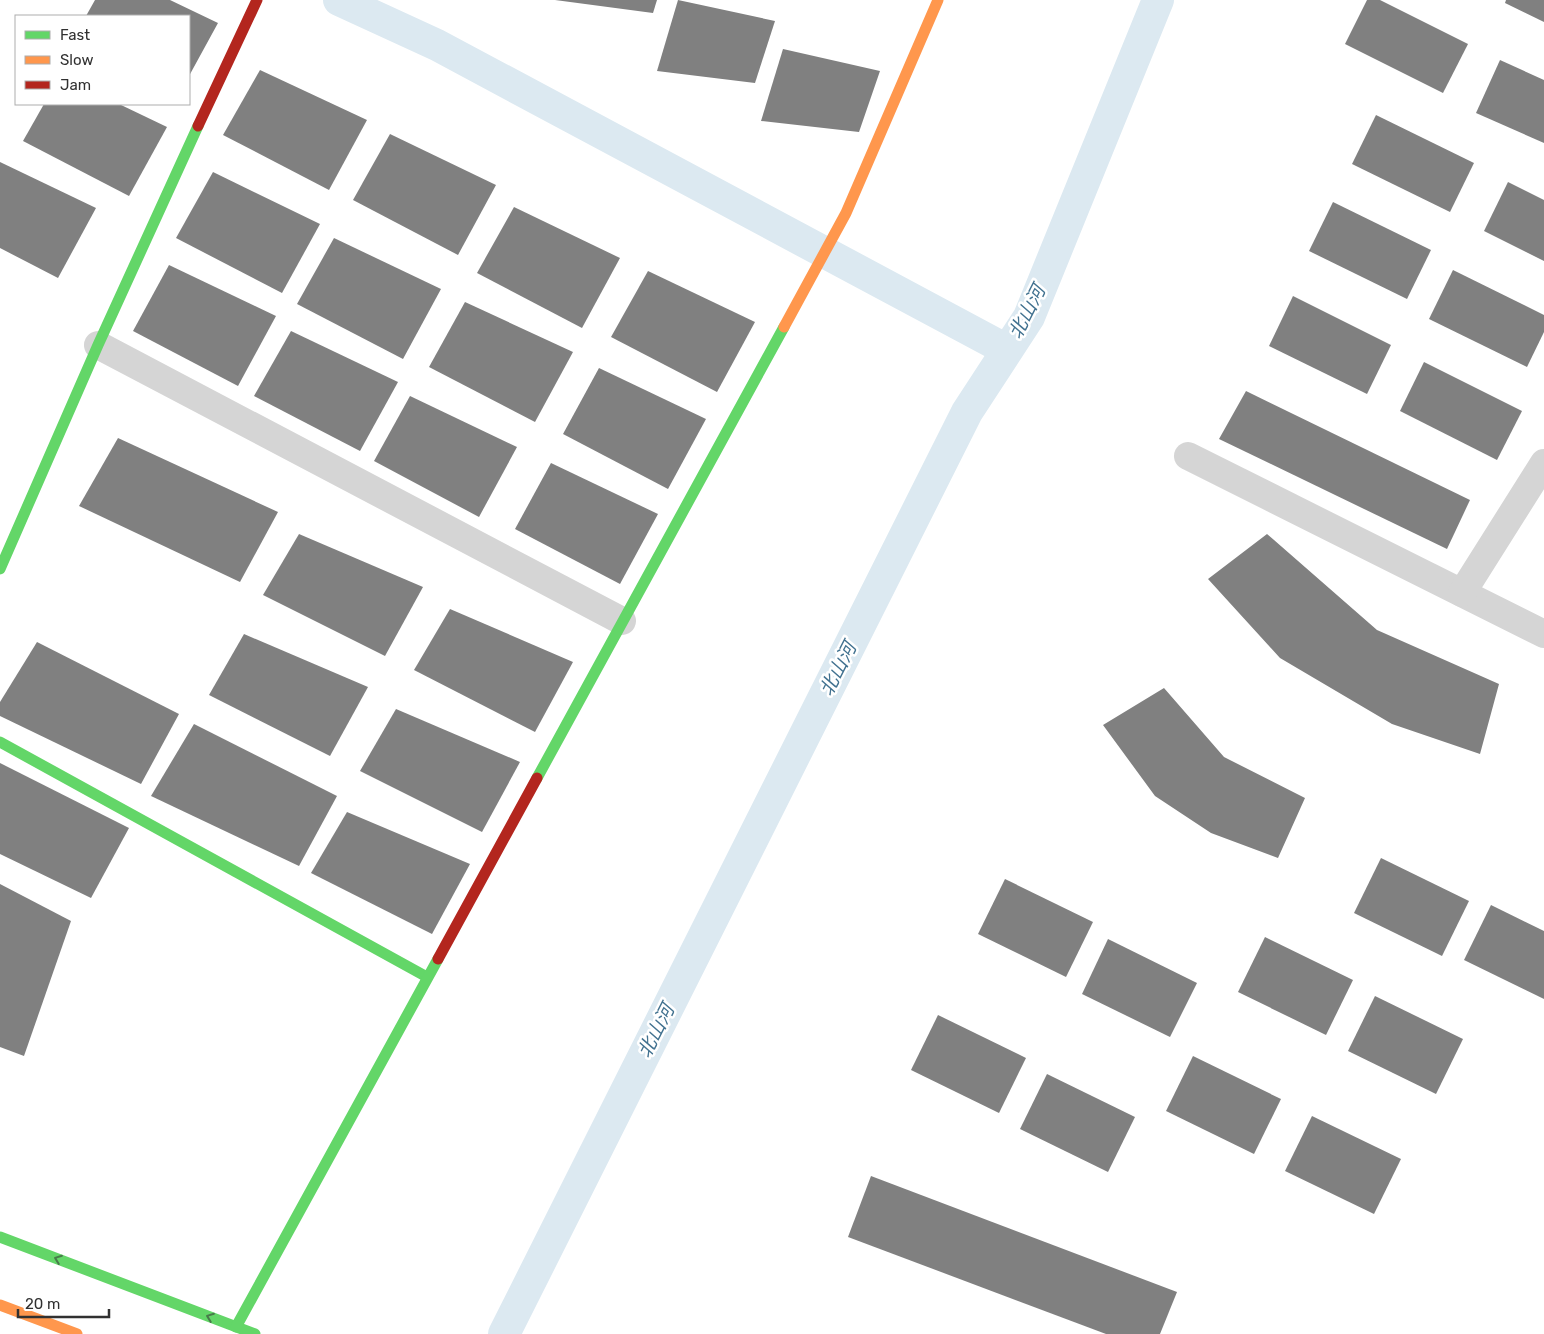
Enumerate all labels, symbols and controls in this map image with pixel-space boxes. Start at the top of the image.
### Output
legend [15,15,190,105]
text: Fast [60,26,90,44]
text: Slow [60,51,93,69]
text: Jam [60,76,91,94]
water label: 北山河 [1004,278,1052,343]
water label: 北山河 [815,635,863,700]
water label: 北山河 [633,997,681,1062]
one-way arrow [54,1255,63,1265]
scale bar [18,1286,109,1318]
text: 20 m [25,1295,60,1313]
one-way arrow [206,1313,215,1323]

